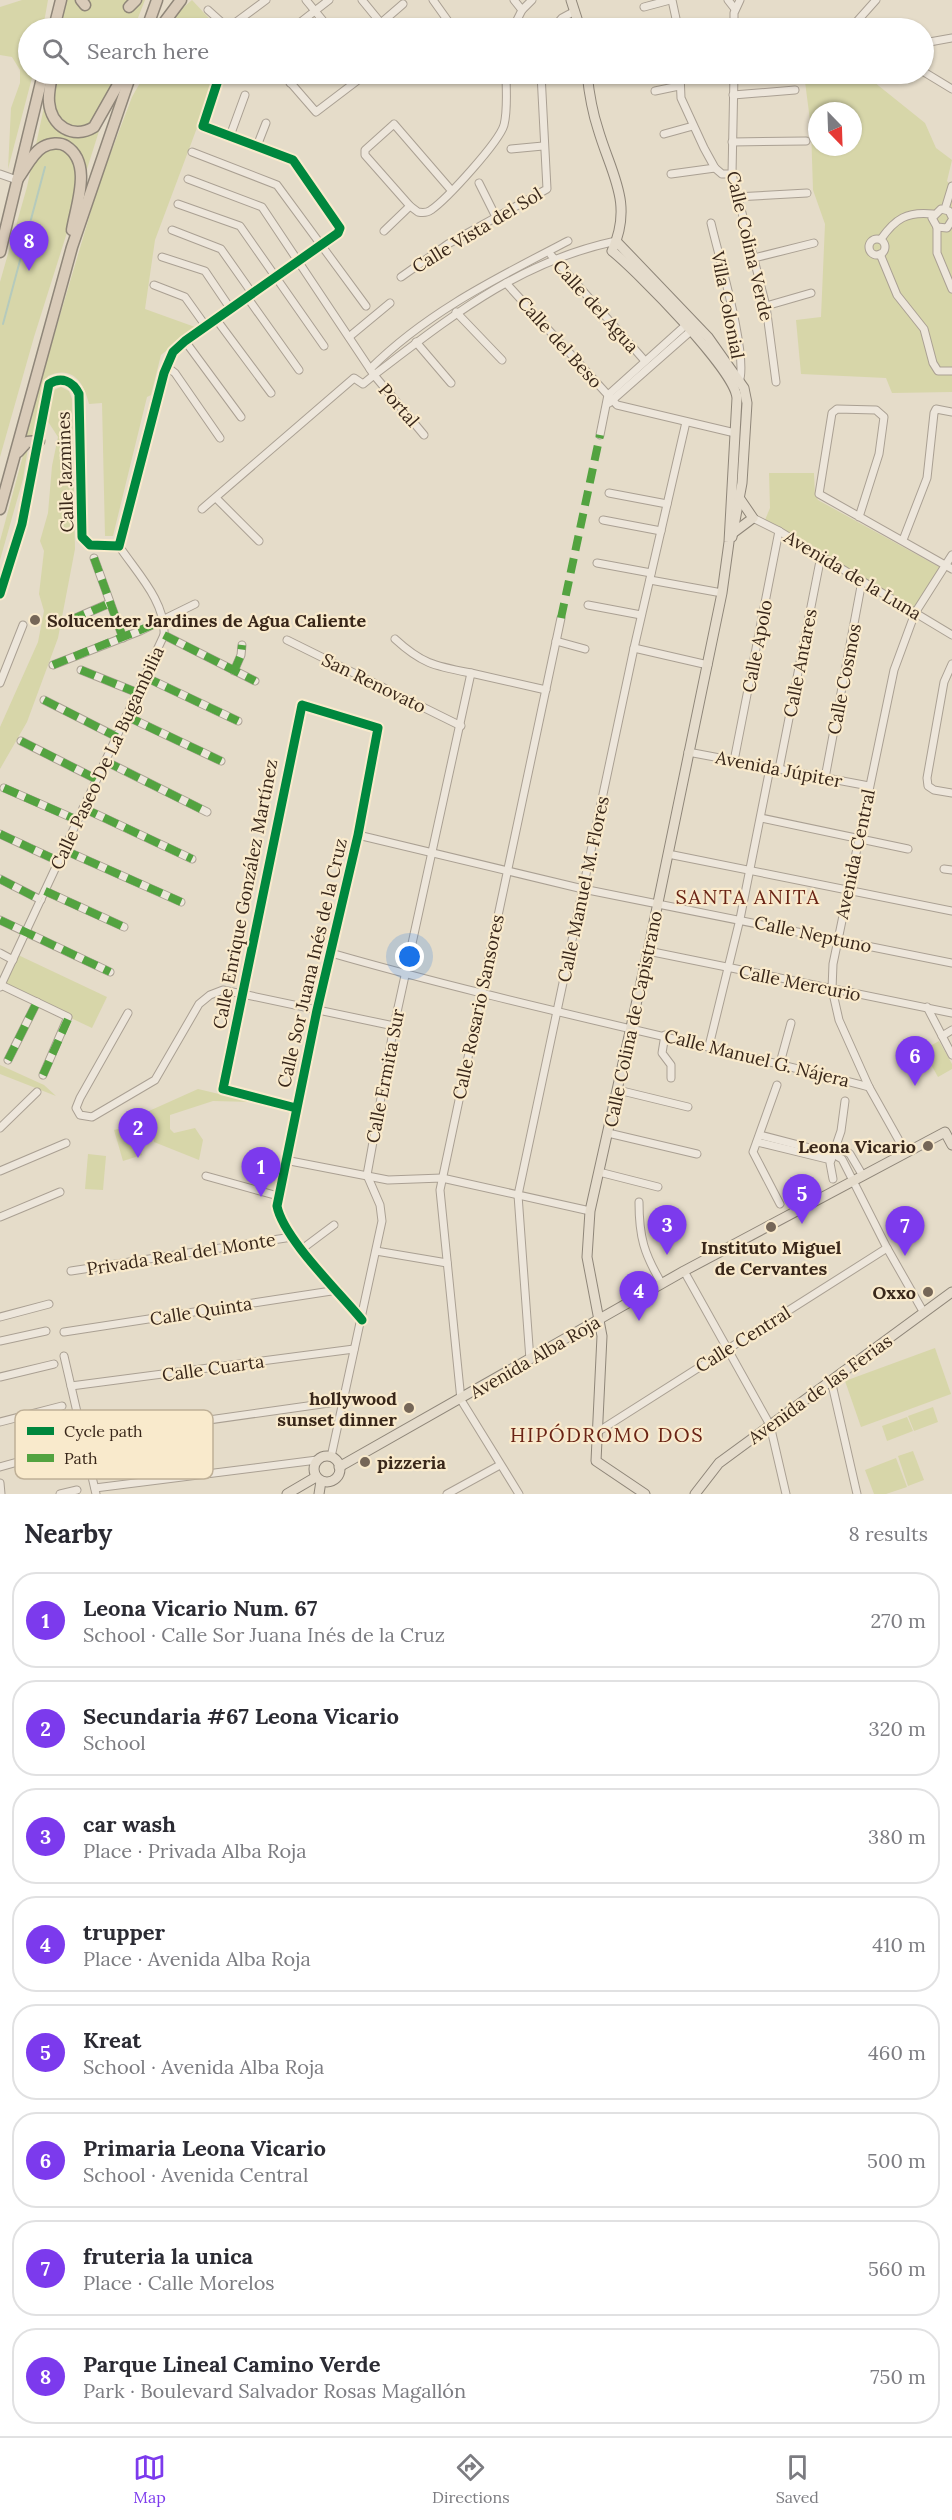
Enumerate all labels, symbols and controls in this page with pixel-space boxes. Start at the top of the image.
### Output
search box [18,18,934,84]
icon: search [39,35,72,68]
text: Search here [87,37,209,65]
north arrow [808,102,862,156]
street label: Calle Colina Verde [722,169,778,323]
street label: Calle Vista del Sol [408,182,546,278]
pin: 8 [9,222,48,271]
street label: Villa Colonial [706,248,750,361]
street label: Calle del Agua [548,255,644,357]
street label: Calle del Beso [513,291,607,393]
street label: Portal [374,378,424,432]
street label: Calle Jazmines [51,411,79,533]
street label: Avenida de la Luna [779,524,926,625]
street label: Calle Apolo [737,598,777,694]
street label: Calle Antares [778,607,822,719]
place label: Solucenter Jardines de Agua Caliente [47,609,366,632]
marker: Solucenter Jardines de Agua Caliente [28,613,42,627]
street label: Calle Cosmos [822,622,866,736]
street label: Calle Paseo De La Bugambilia [45,643,169,873]
street label: San Renovato [318,648,430,718]
street label: Avenida Júpiter [713,745,844,793]
street label: Calle Enrique González Martínez [208,757,282,1031]
street label: Avenida Central [830,787,880,922]
street label: Calle Manuel M. Flores [552,794,614,984]
street label: Calle Sor Juana Inés de la Cruz [272,836,352,1090]
district label: SANTA ANITA [676,884,821,909]
street label: Calle Colina de Capistrano [599,909,667,1129]
street label: Calle Neptuno [752,910,874,958]
street label: Calle Rosario Sansores [447,912,509,1102]
your location [395,942,424,971]
street label: Calle Mercurio [737,960,863,1006]
street label: Calle Ermita Sur [361,1007,409,1145]
street label: Calle Manuel G. Nájera [662,1024,852,1092]
pin: 6 [896,1036,934,1086]
pin: 2 [118,1108,158,1158]
place label: Leona Vicario [798,1135,916,1158]
marker: Leona Vicario [921,1139,935,1153]
pin: 1 [242,1148,280,1197]
pin: 5 [782,1174,822,1224]
pin: 3 [648,1206,686,1255]
pin: 7 [886,1206,924,1256]
marker: Instituto Miguel de Cervantes [764,1220,778,1234]
street label: Privada Real del Monte [85,1228,277,1280]
place label: Instituto Miguel de Cervantes [701,1236,842,1280]
pin: 4 [620,1272,658,1321]
place label: Oxxo [873,1281,916,1304]
marker: Oxxo [921,1285,935,1299]
street label: Calle Quinta [148,1292,254,1330]
street label: Calle Central [691,1301,795,1377]
street label: Avenida Alba Roja [465,1310,604,1404]
street label: Avenida de las Ferias [743,1329,897,1450]
street label: Calle Cuarta [160,1349,266,1387]
place label: hollywood sunset dinner [277,1387,397,1431]
marker: hollywood sunset dinner [402,1401,416,1415]
legend [15,1410,213,1479]
text: Cycle path [64,1421,143,1441]
district label: HIPÓDROMO DOS [510,1422,704,1447]
text: Path [64,1448,98,1468]
place label: pizzeria [377,1451,446,1474]
marker: pizzeria [358,1455,372,1469]
text: Nearby [24,1517,112,1550]
text: 8 results [849,1521,928,1546]
text: Leona Vicario Num. 67 [83,1594,317,1622]
text: 1 [41,1608,50,1633]
text: 270 m [870,1608,926,1633]
text: School · Calle Sor Juana Inés de la Cruz [83,1622,445,1647]
text: Secundaria #67 Leona Vicario [83,1702,399,1730]
text: 2 [40,1716,51,1741]
text: 320 m [869,1716,926,1741]
text: School [83,1730,146,1755]
text: car wash [83,1810,176,1838]
text: 3 [40,1824,51,1849]
text: 380 m [868,1824,926,1849]
text: Place · Privada Alba Roja [83,1838,307,1863]
text: trupper [83,1918,165,1946]
text: 4 [40,1932,51,1957]
text: 410 m [872,1932,926,1957]
text: Place · Avenida Alba Roja [83,1946,311,1971]
text: Kreat [83,2026,141,2054]
text: 5 [40,2040,51,2065]
text: 460 m [868,2040,926,2065]
text: School · Avenida Alba Roja [83,2054,324,2079]
text: Primaria Leona Vicario [83,2134,326,2162]
text: 6 [40,2148,51,2173]
text: 500 m [867,2148,926,2173]
text: School · Avenida Central [83,2162,308,2187]
text: fruteria la unica [83,2242,253,2270]
text: 7 [41,2256,50,2281]
text: 560 m [868,2256,926,2281]
text: Place · Calle Morelos [83,2270,275,2295]
text: Parque Lineal Camino Verde [83,2350,381,2378]
text: 8 [40,2364,51,2389]
text: 750 m [870,2364,926,2389]
text: Park · Boulevard Salvador Rosas Magallón [83,2378,466,2403]
tab: Map [133,2451,166,2507]
tab: Directions [432,2451,510,2507]
tab: Saved [776,2451,819,2507]

